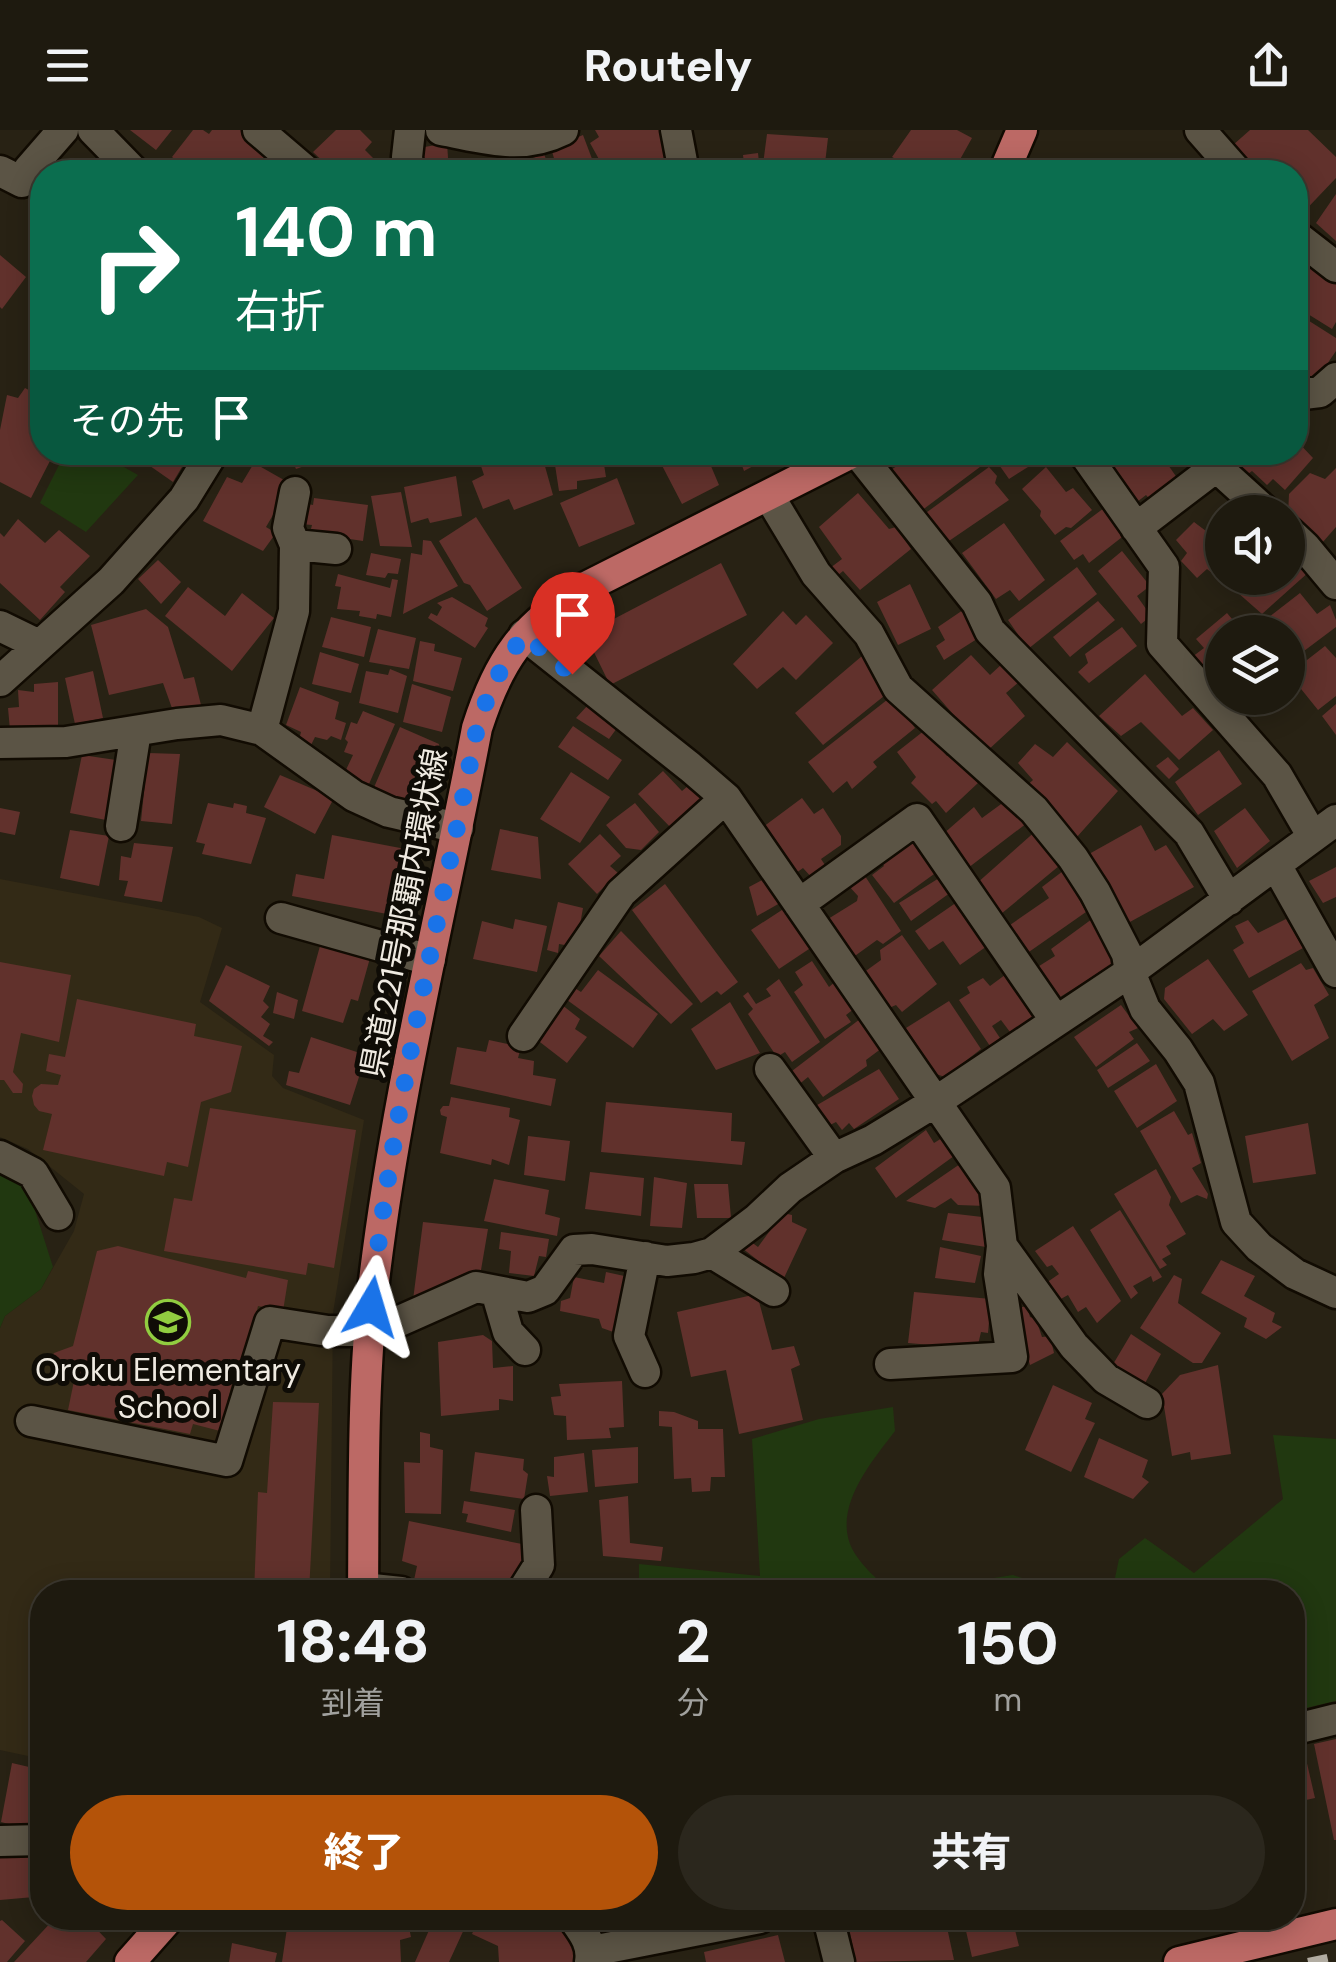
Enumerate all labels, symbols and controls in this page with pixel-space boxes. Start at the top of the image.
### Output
text: Routely [584,36,752,95]
icon: menu [40,38,95,93]
icon: share [1241,38,1296,93]
text: 140 m [235,187,438,278]
icon: right [70,200,200,330]
text: 右折 [235,282,325,341]
icon: arrive [204,390,259,445]
text: その先 [70,396,184,446]
map controls [1205,495,1305,715]
button: sound [1205,495,1305,595]
pin [530,572,615,675]
icon: arrive [545,587,600,642]
button: layers [1205,615,1305,715]
street label: 県道221号那覇内環状線 [351,745,457,1081]
position arrow [319,1255,423,1359]
school or university icon: Oroku Elementary School [145,1299,191,1345]
place label: Oroku Elementary School [35,1349,301,1428]
text: 18:48 [276,1602,430,1681]
text: 2 [676,1602,711,1681]
text: 150 [957,1604,1059,1683]
text: m [993,1679,1022,1721]
text: 到着 [321,1682,385,1724]
text: 分 [677,1682,709,1724]
button: 終了 [70,1795,658,1910]
button: 共有 [678,1795,1265,1910]

